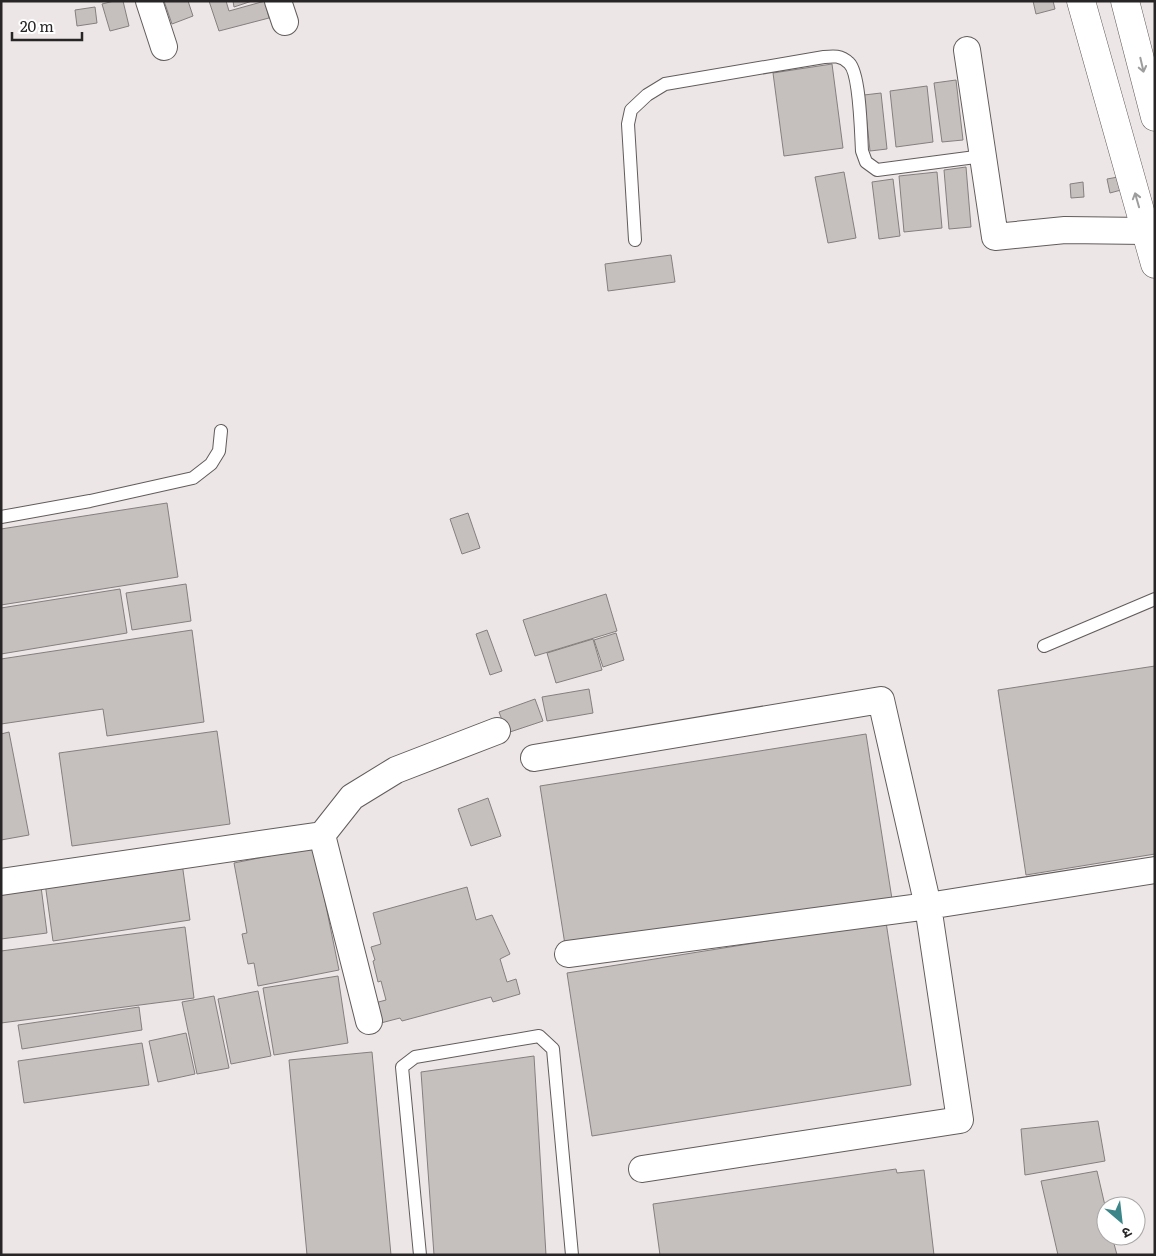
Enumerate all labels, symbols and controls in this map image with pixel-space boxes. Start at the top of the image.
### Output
scale bar [12,10,82,42]
text: 20 m [20,14,54,37]
one-way arrow [1138,57,1147,73]
one-way arrow [1132,192,1141,208]
north arrow [1096,1196,1146,1246]
text: उ [1119,1223,1136,1244]

